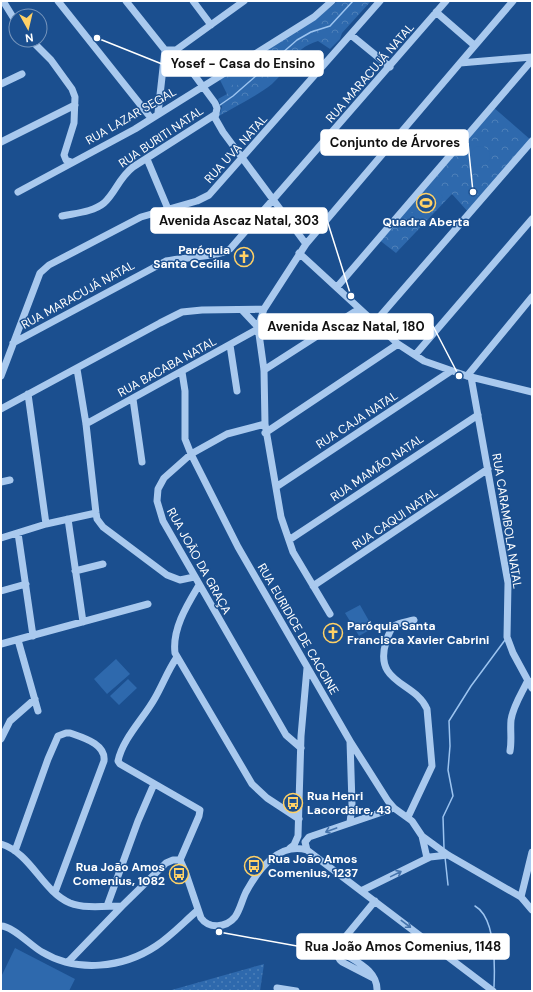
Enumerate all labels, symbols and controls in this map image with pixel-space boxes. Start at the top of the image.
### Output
north arrow [8,8,48,48]
street label: RUA MARACUJÁ NATAL [322,20,418,126]
text: N [24,30,34,45]
callout: Yosef - Casa do Ensino [162,51,323,76]
text: Yosef - Casa do Ensino [171,55,315,72]
street label: RUA LAZAR SEGAL [83,84,179,148]
street label: RUA BURITI NATAL [116,103,206,171]
street label: RUA UVA NATAL [201,111,271,187]
callout: Conjunto de Árvores [321,130,468,155]
text: Conjunto de Árvores [330,133,460,151]
sports icon: Quadra Aberta [415,192,437,214]
callout: Avenida Ascaz Natal, 303 [151,208,327,233]
text: Avenida Ascaz Natal, 303 [159,212,319,229]
place label: Quadra Aberta [382,214,470,230]
place label: Paróquia Santa Cecília [153,242,230,272]
church icon: Paróquia Santa Cecília [233,246,255,268]
street label: RUA MARACUJÁ NATAL [19,257,137,333]
callout: Avenida Ascaz Natal, 180 [259,314,433,339]
text: Avenida Ascaz Natal, 180 [267,318,425,335]
street label: RUA BACABA NATAL [115,333,219,401]
street label: RUA CAJA NATAL [313,388,401,452]
street label: RUA MAMÃO NATAL [327,431,427,505]
street label: RUA CARAMBOLA NATAL [488,452,526,590]
street label: RUA CAQUI NATAL [349,484,441,554]
street label: RUA JOÃO DA GRAÇA [163,505,235,617]
street label: RUA EURIDICE DE CACCINE [254,560,342,698]
place label: Paróquia Santa Francisca Xavier Cabrini [347,618,489,648]
church icon: Paróquia Santa Francisca Xavier Cabrini [322,622,344,644]
place label: Rua Henri Lacordaire, 43 [307,788,391,818]
bus stop icon: Rua Henri Lacordaire, 43 [282,792,304,814]
one-way arrow [325,827,337,835]
place label: Rua João Amos Comenius, 1237 [268,851,358,881]
bus stop icon: Rua João Amos Comenius, 1237 [243,855,265,877]
place label: Rua João Amos Comenius, 1082 [73,859,165,889]
bus stop icon: Rua João Amos Comenius, 1082 [168,863,190,885]
one-way arrow [390,870,402,877]
one-way arrow [401,920,412,929]
callout: Rua João Amos Comenius, 1148 [297,934,509,959]
text: Rua João Amos Comenius, 1148 [305,938,501,955]

